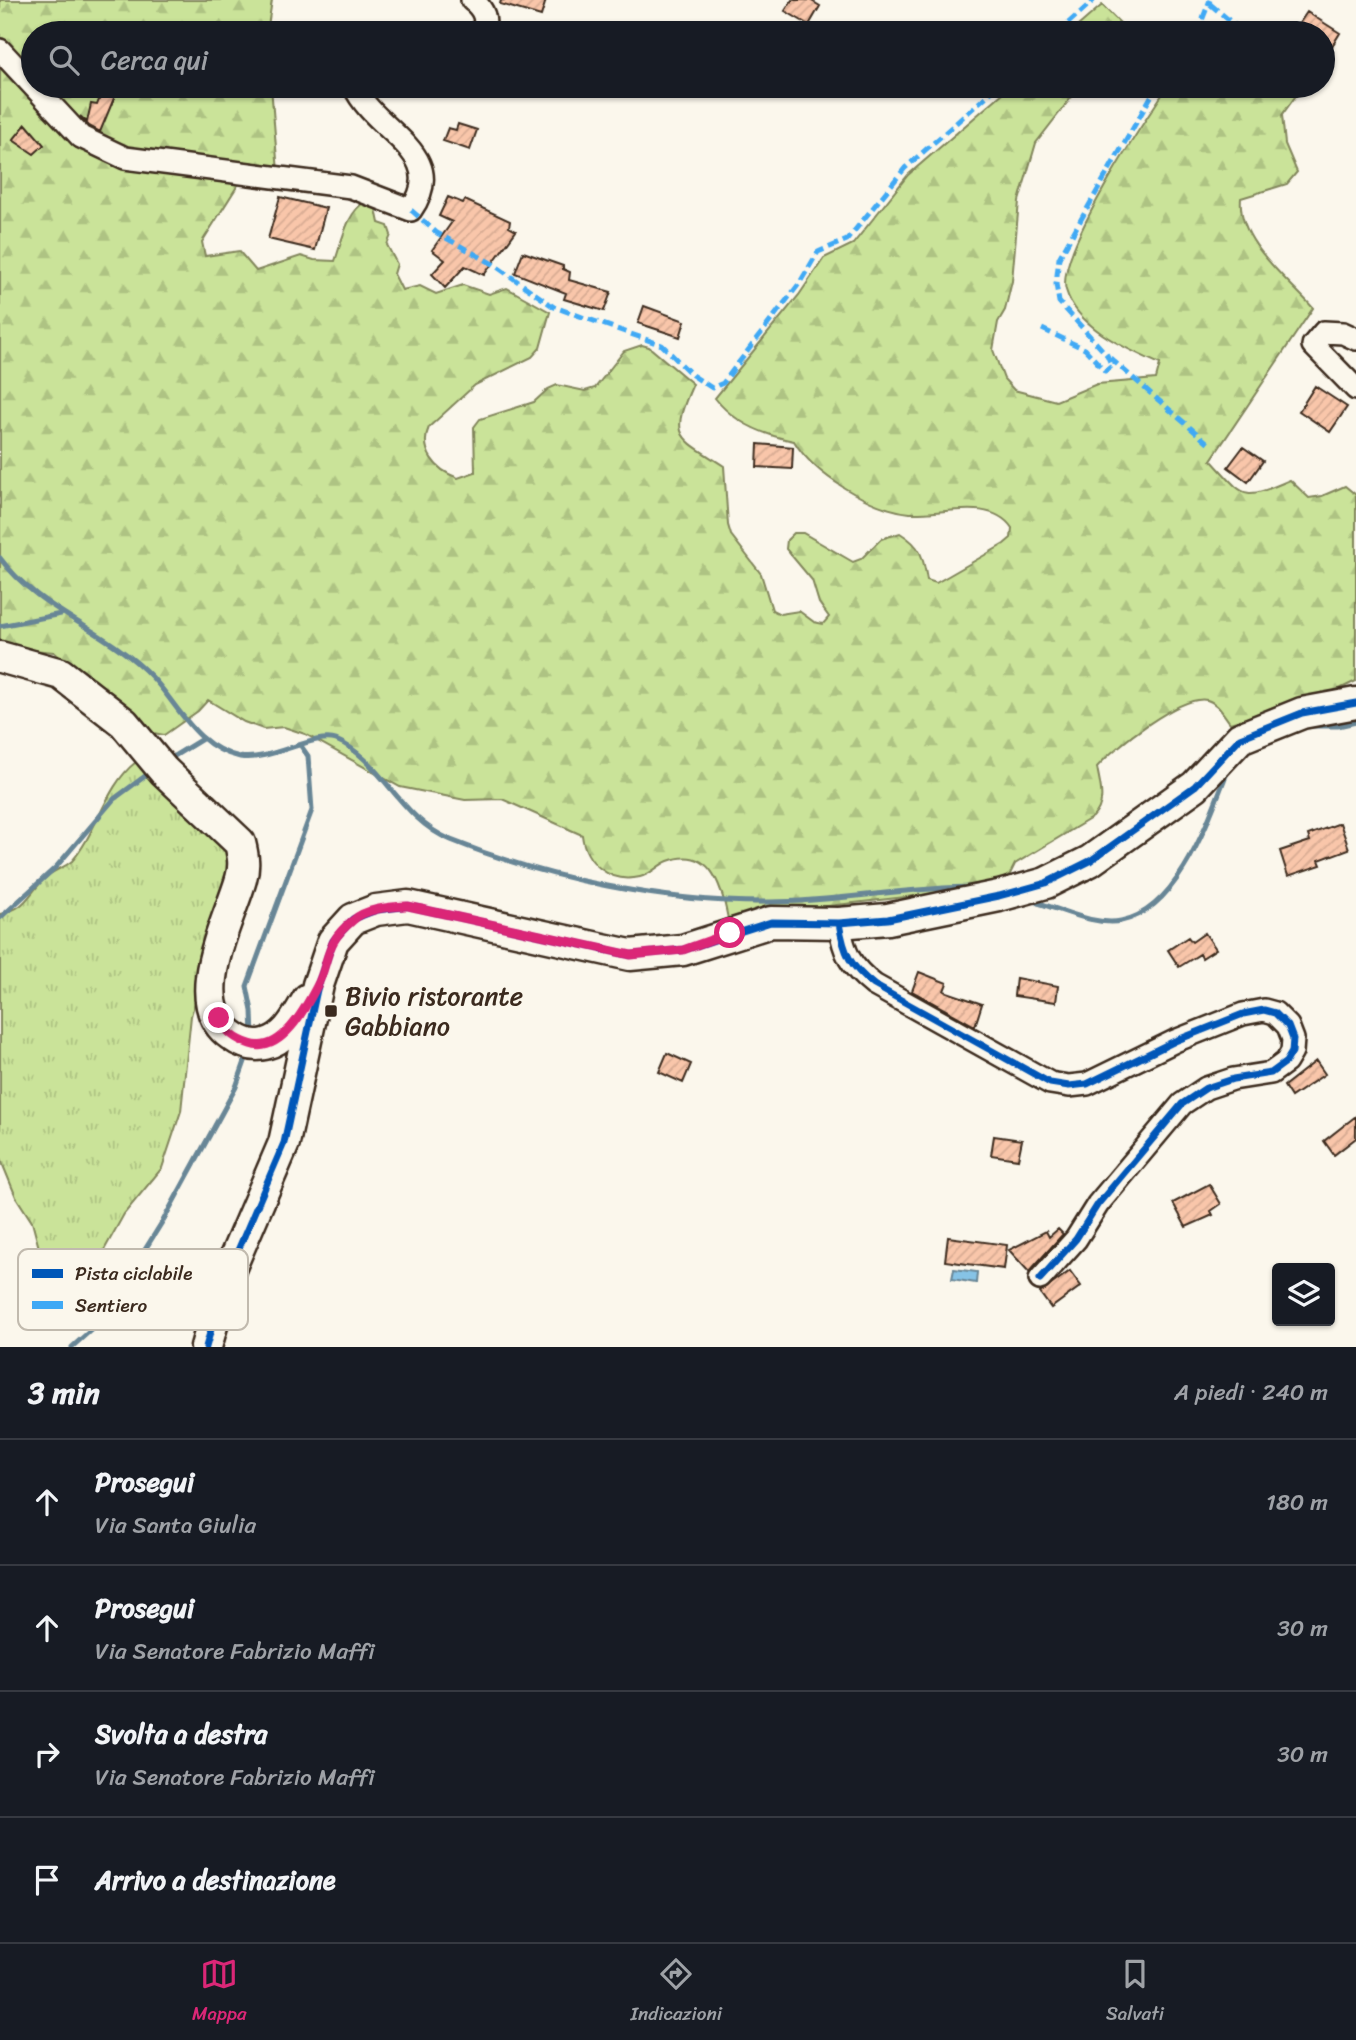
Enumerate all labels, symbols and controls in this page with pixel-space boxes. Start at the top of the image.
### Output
search box [21,21,1335,98]
text: Cerca qui [101,37,208,83]
icon: search [45,41,83,79]
route start [714,917,745,948]
place label: Bivio ristorante Gabbiano [345,973,523,1049]
route end [203,1002,234,1033]
marker: Bivio ristorante Gabbiano [323,1003,339,1019]
legend [18,1249,248,1330]
text: Pista ciclabile [75,1257,192,1290]
map controls [1272,1263,1335,1326]
button: layers [1272,1263,1335,1326]
text: Sentiero [75,1289,147,1322]
text: 3 min [28,1366,100,1420]
text: A piedi · 240 m [1174,1372,1328,1413]
text: Prosegui [95,1459,194,1505]
text: 180 m [1266,1482,1328,1523]
icon: ahead [28,1483,66,1521]
text: Via Santa Giulia [95,1505,256,1546]
text: Prosegui [95,1585,194,1631]
text: 30 m [1277,1608,1328,1649]
icon: ahead [28,1609,66,1647]
text: Via Senatore Fabrizio Maffi [95,1631,375,1672]
text: Svolta a destra [95,1711,267,1757]
text: 30 m [1277,1734,1328,1775]
icon: right [28,1735,66,1773]
text: Via Senatore Fabrizio Maffi [95,1757,375,1798]
text: Arrivo a destinazione [95,1857,336,1903]
icon: arrive [28,1861,66,1899]
tab: Mappa [192,1955,247,2030]
tab: Indicazioni [631,1955,722,2030]
tab: Salvati [1106,1955,1164,2030]

